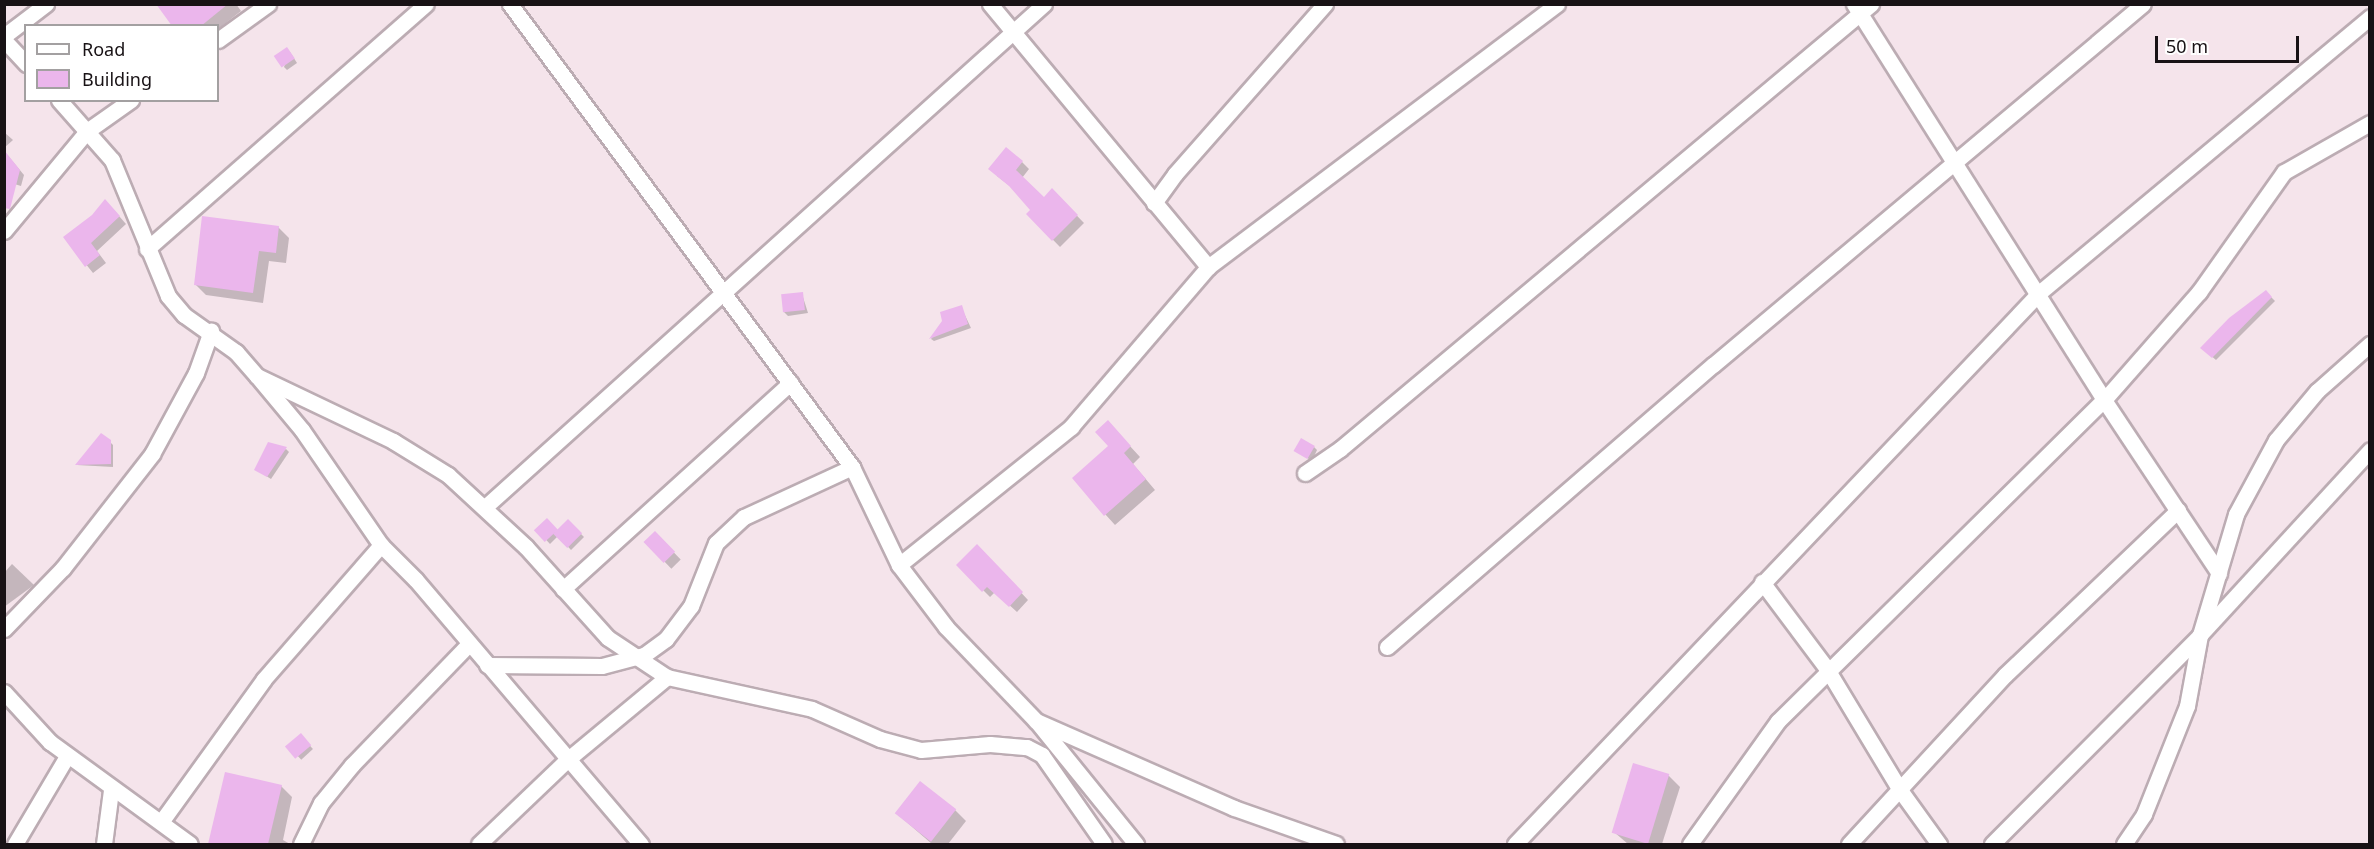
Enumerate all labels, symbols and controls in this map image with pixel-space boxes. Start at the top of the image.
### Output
legend [24,24,219,102]
scale bar [2158,24,2302,62]
text: 50 m [2166,34,2208,58]
text: Road [82,37,125,61]
text: Building [82,67,152,91]

